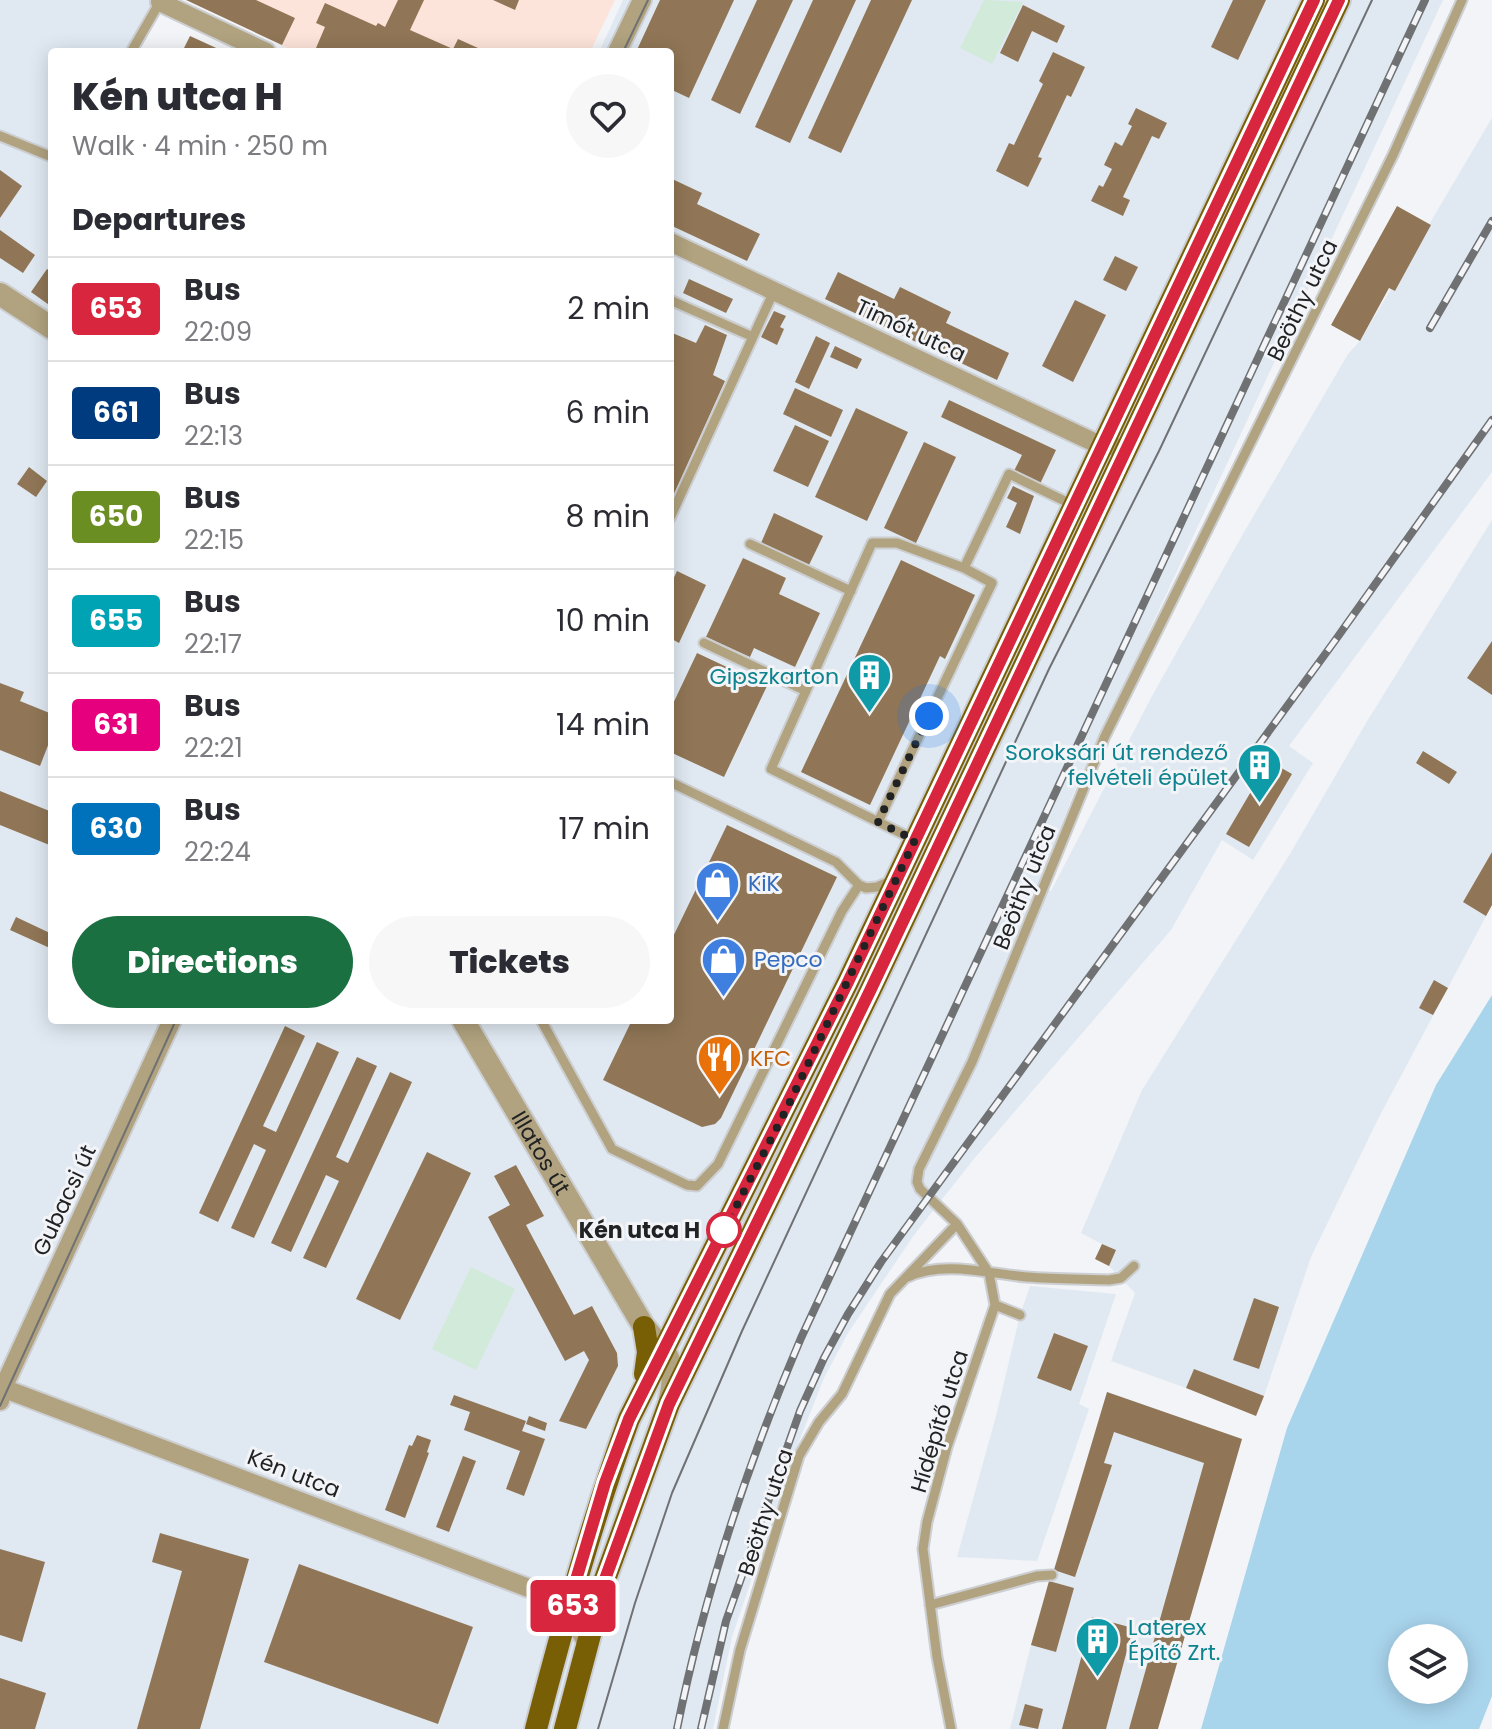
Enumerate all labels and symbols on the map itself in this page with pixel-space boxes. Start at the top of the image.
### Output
street label: Beöthy utca [1260,234,1345,366]
street label: Timót utca [851,291,971,369]
building icon: Gipszkarton [846,652,894,715]
place label: Gipszkarton [710,661,839,692]
your location [909,696,949,736]
place label: Soroksári út rendező felvételi épület [1005,737,1228,793]
building icon: Soroksári út rendező felvételi épület [1235,741,1283,804]
street label: Beöthy utca [985,820,1064,954]
shop icon: KiK [693,859,741,922]
place label: KiK [748,868,780,899]
shop icon: Pepco [699,935,747,998]
place label: Pepco [754,944,823,975]
restaurant icon: KFC [695,1034,743,1097]
place label: KFC [750,1043,791,1074]
street label: Illatos út [504,1105,578,1201]
street label: Gubacsi út [25,1140,104,1261]
marker: Kén utca H [707,1213,741,1247]
place label: Kén utca H [579,1215,700,1246]
street label: Hídépítő utca [903,1346,976,1496]
street label: Kén utca [243,1442,345,1505]
street label: Beöthy utca [730,1445,801,1580]
line badge: 653 [527,1580,619,1632]
place label: Laterex Építő Zrt. [1128,1612,1220,1668]
building icon: Laterex Építő Zrt. [1073,1616,1121,1679]

